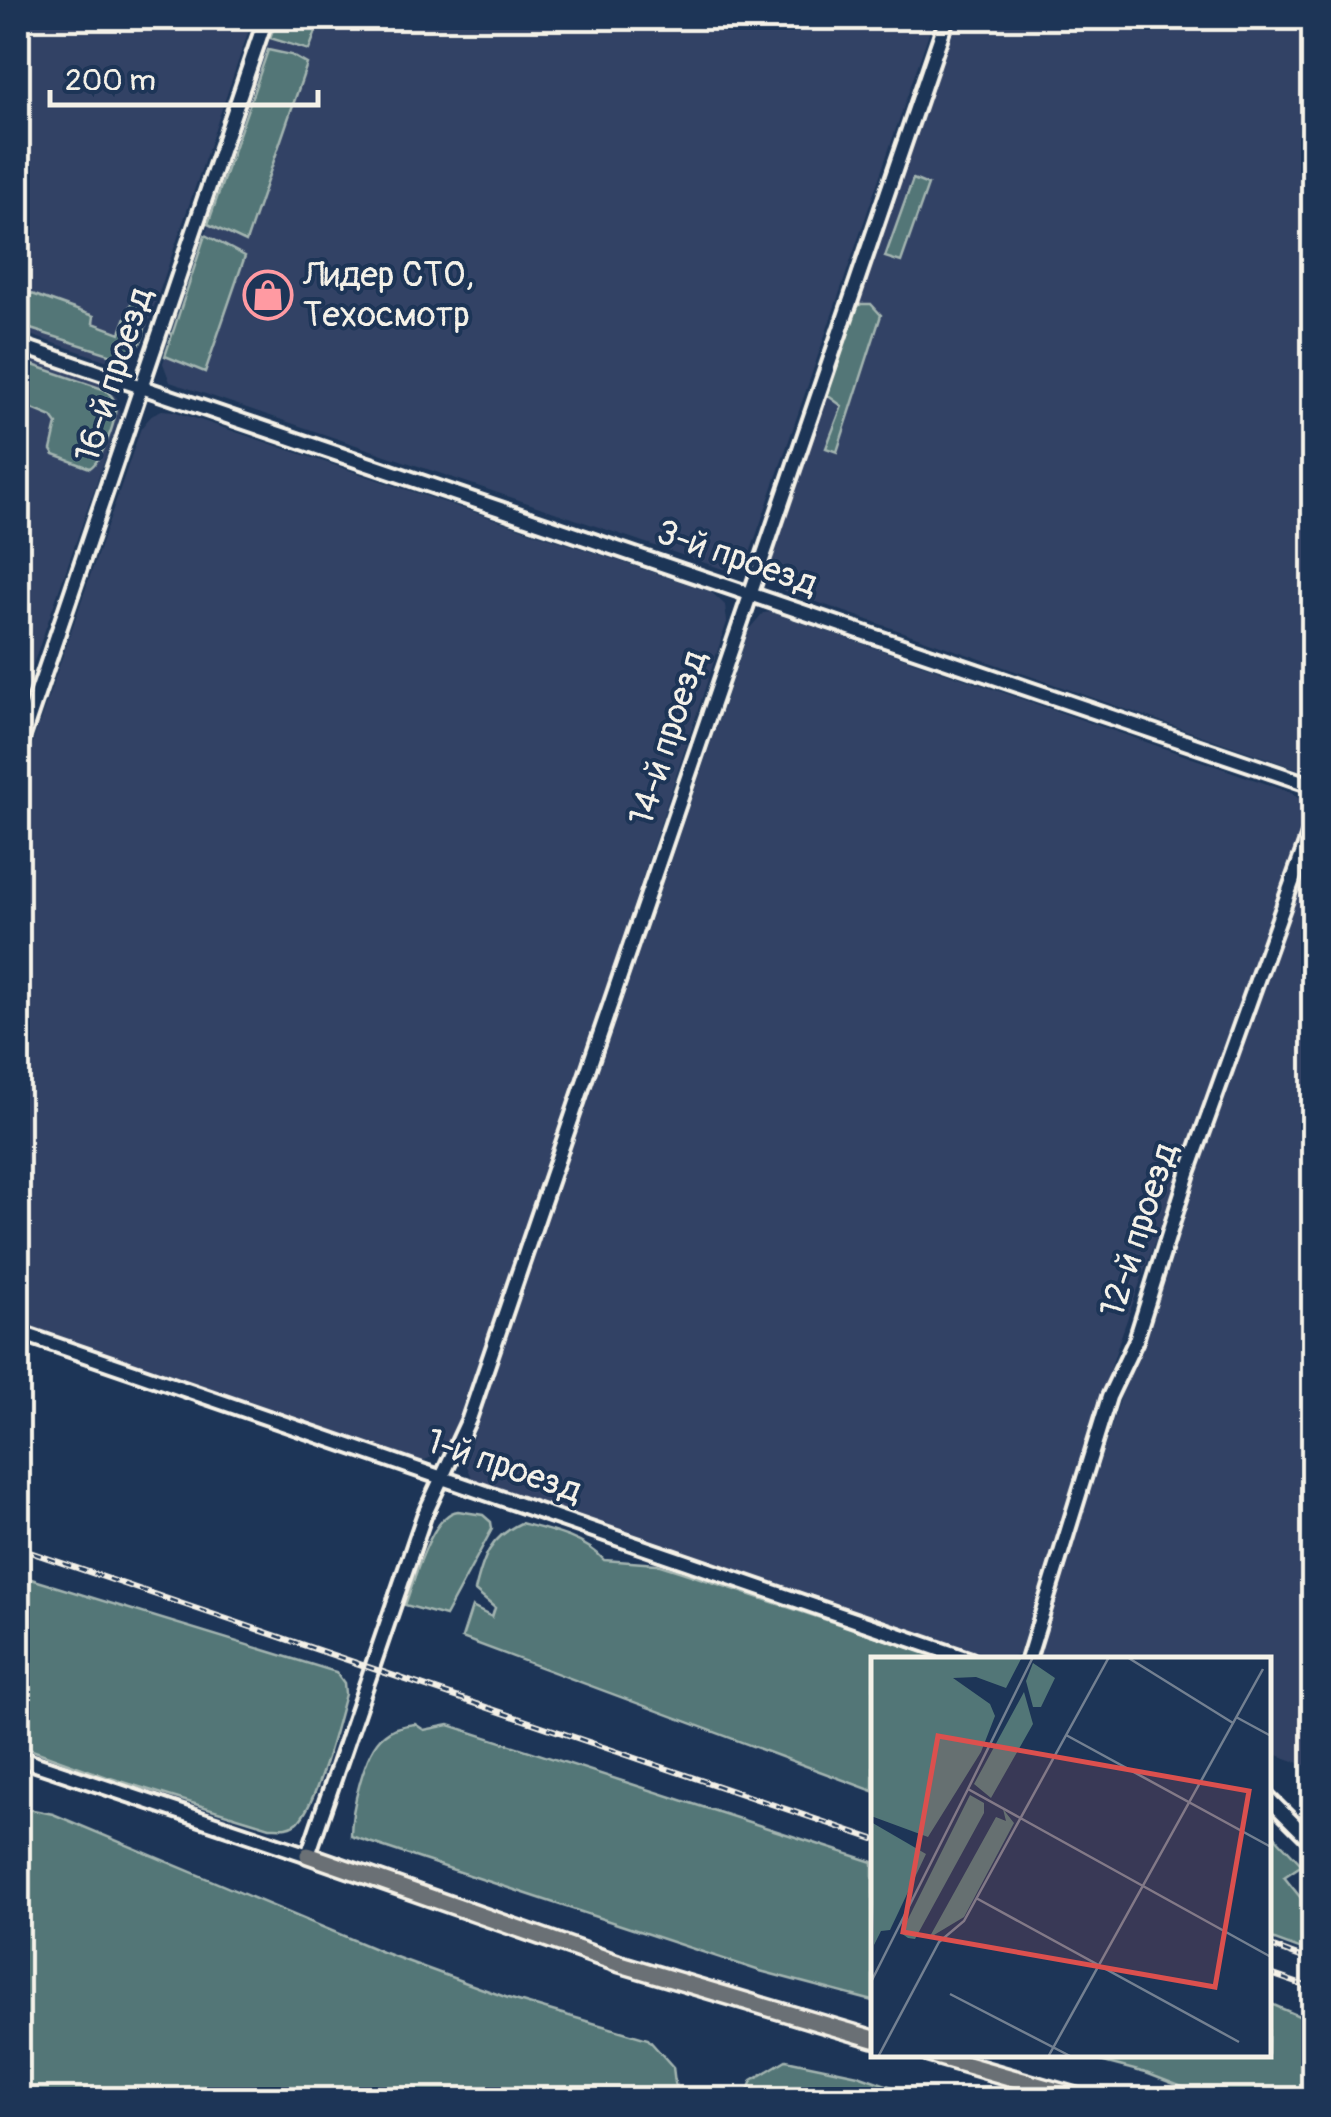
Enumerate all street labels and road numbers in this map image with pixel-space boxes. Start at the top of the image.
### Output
street label: 16-й проезд [65,282,163,468]
street label: 3-й проезд [651,510,823,606]
street label: 14-й проезд [619,645,717,831]
street label: 12-й проезд [1090,1137,1188,1323]
street label: 1-й проезд [421,1419,587,1513]

